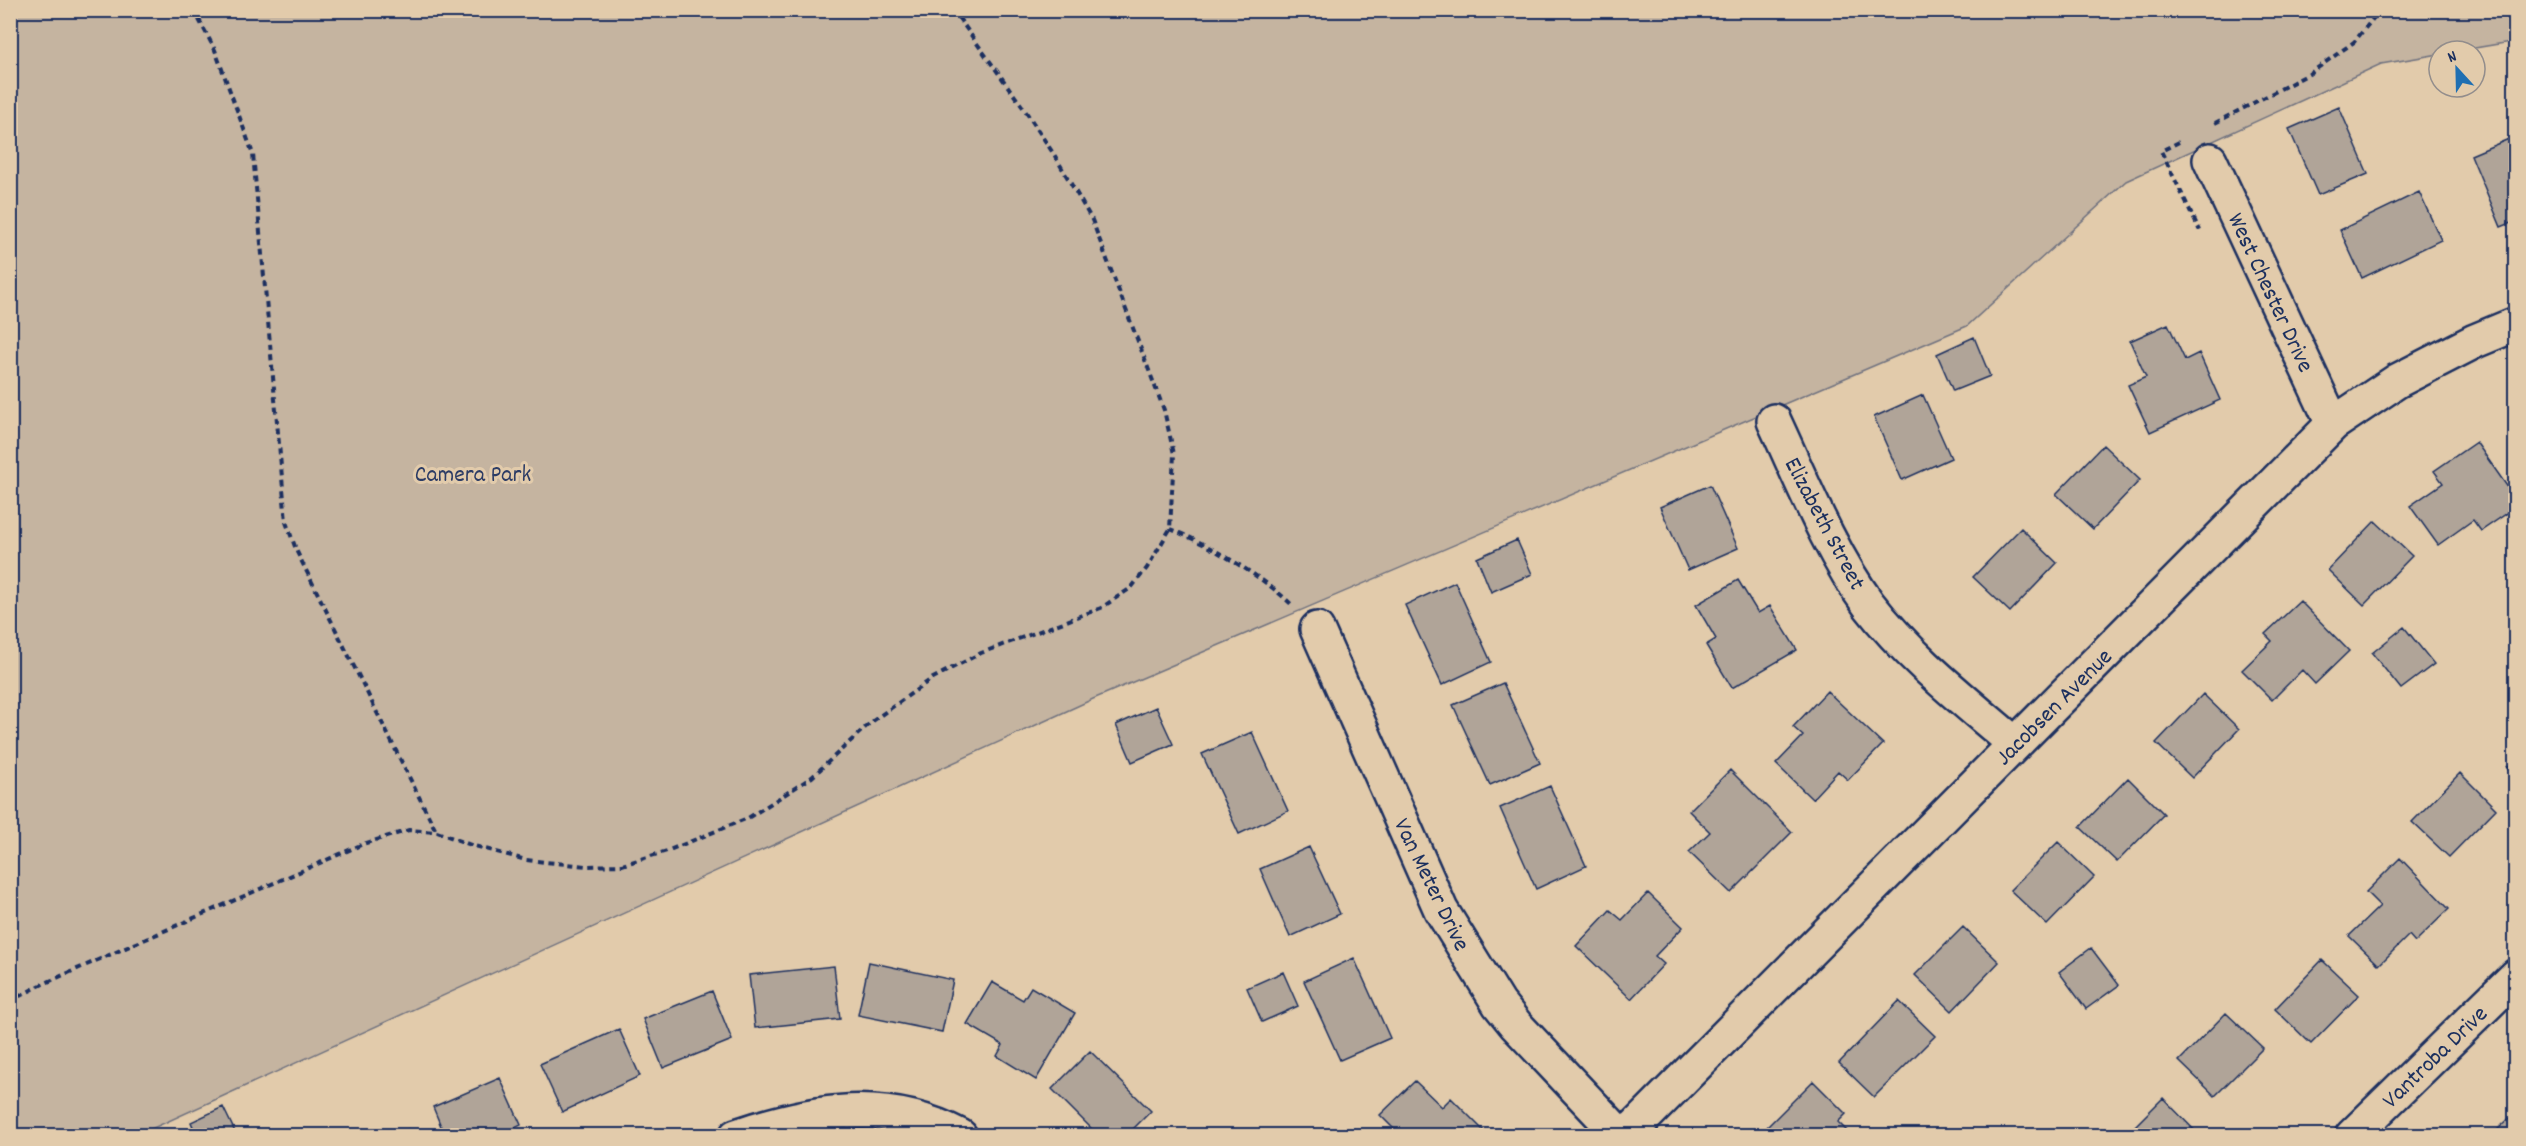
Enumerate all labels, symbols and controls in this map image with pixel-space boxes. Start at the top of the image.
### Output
north arrow [2427,39,2487,99]
text: N [2444,45,2460,70]
street label: West Chester Drive [2217,208,2321,379]
street label: Elizabeth Street [1774,452,1873,597]
park label: Camera Park [415,459,531,493]
street label: Jacobsen Avenue [1989,642,2121,774]
street label: Van Meter Drive [1383,813,1477,958]
street label: Vantroba Drive [2375,999,2497,1118]

